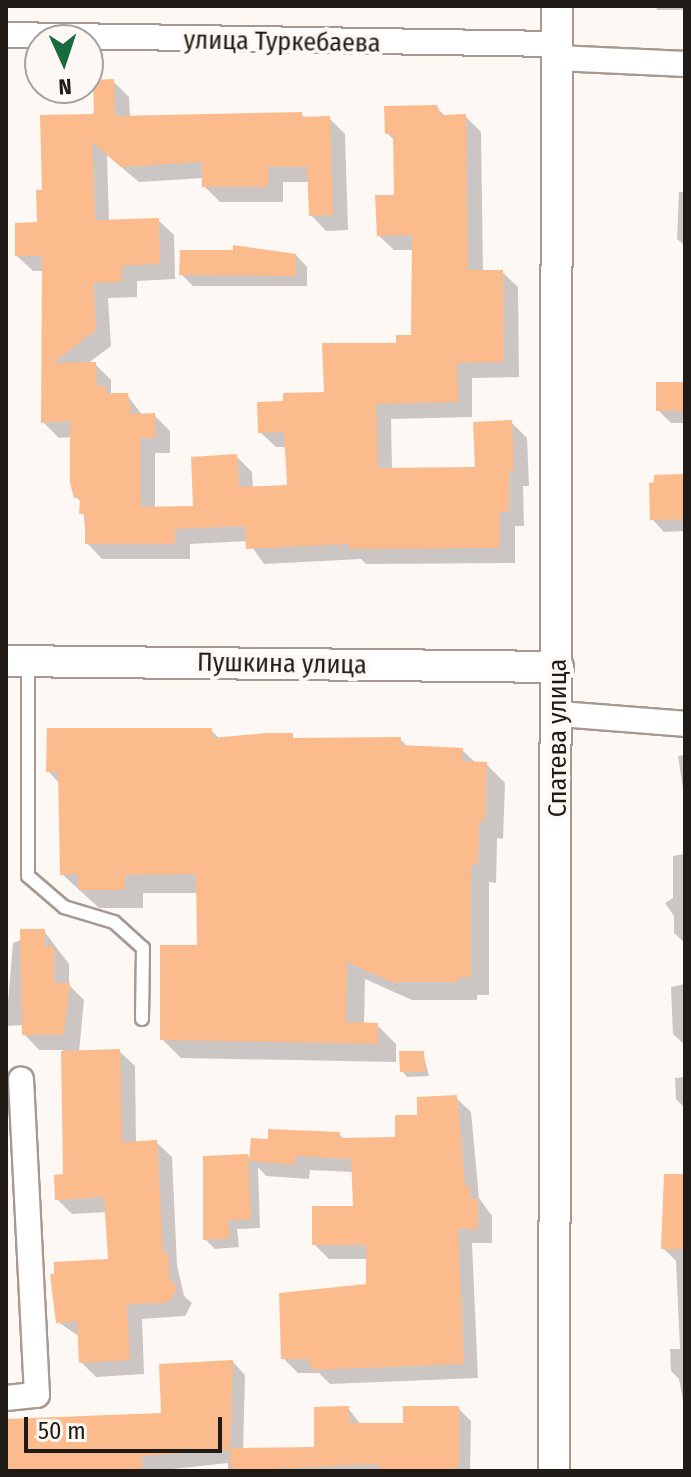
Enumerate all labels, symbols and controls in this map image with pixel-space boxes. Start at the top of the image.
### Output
north arrow [24,24,104,104]
street label: улица Туркебаева [183,25,381,59]
text: N [58,73,72,100]
street label: Пушкина улица [197,647,367,681]
street label: Спатева улица [542,659,574,817]
scale bar [28,1401,226,1451]
text: 50 m [38,1417,86,1445]

